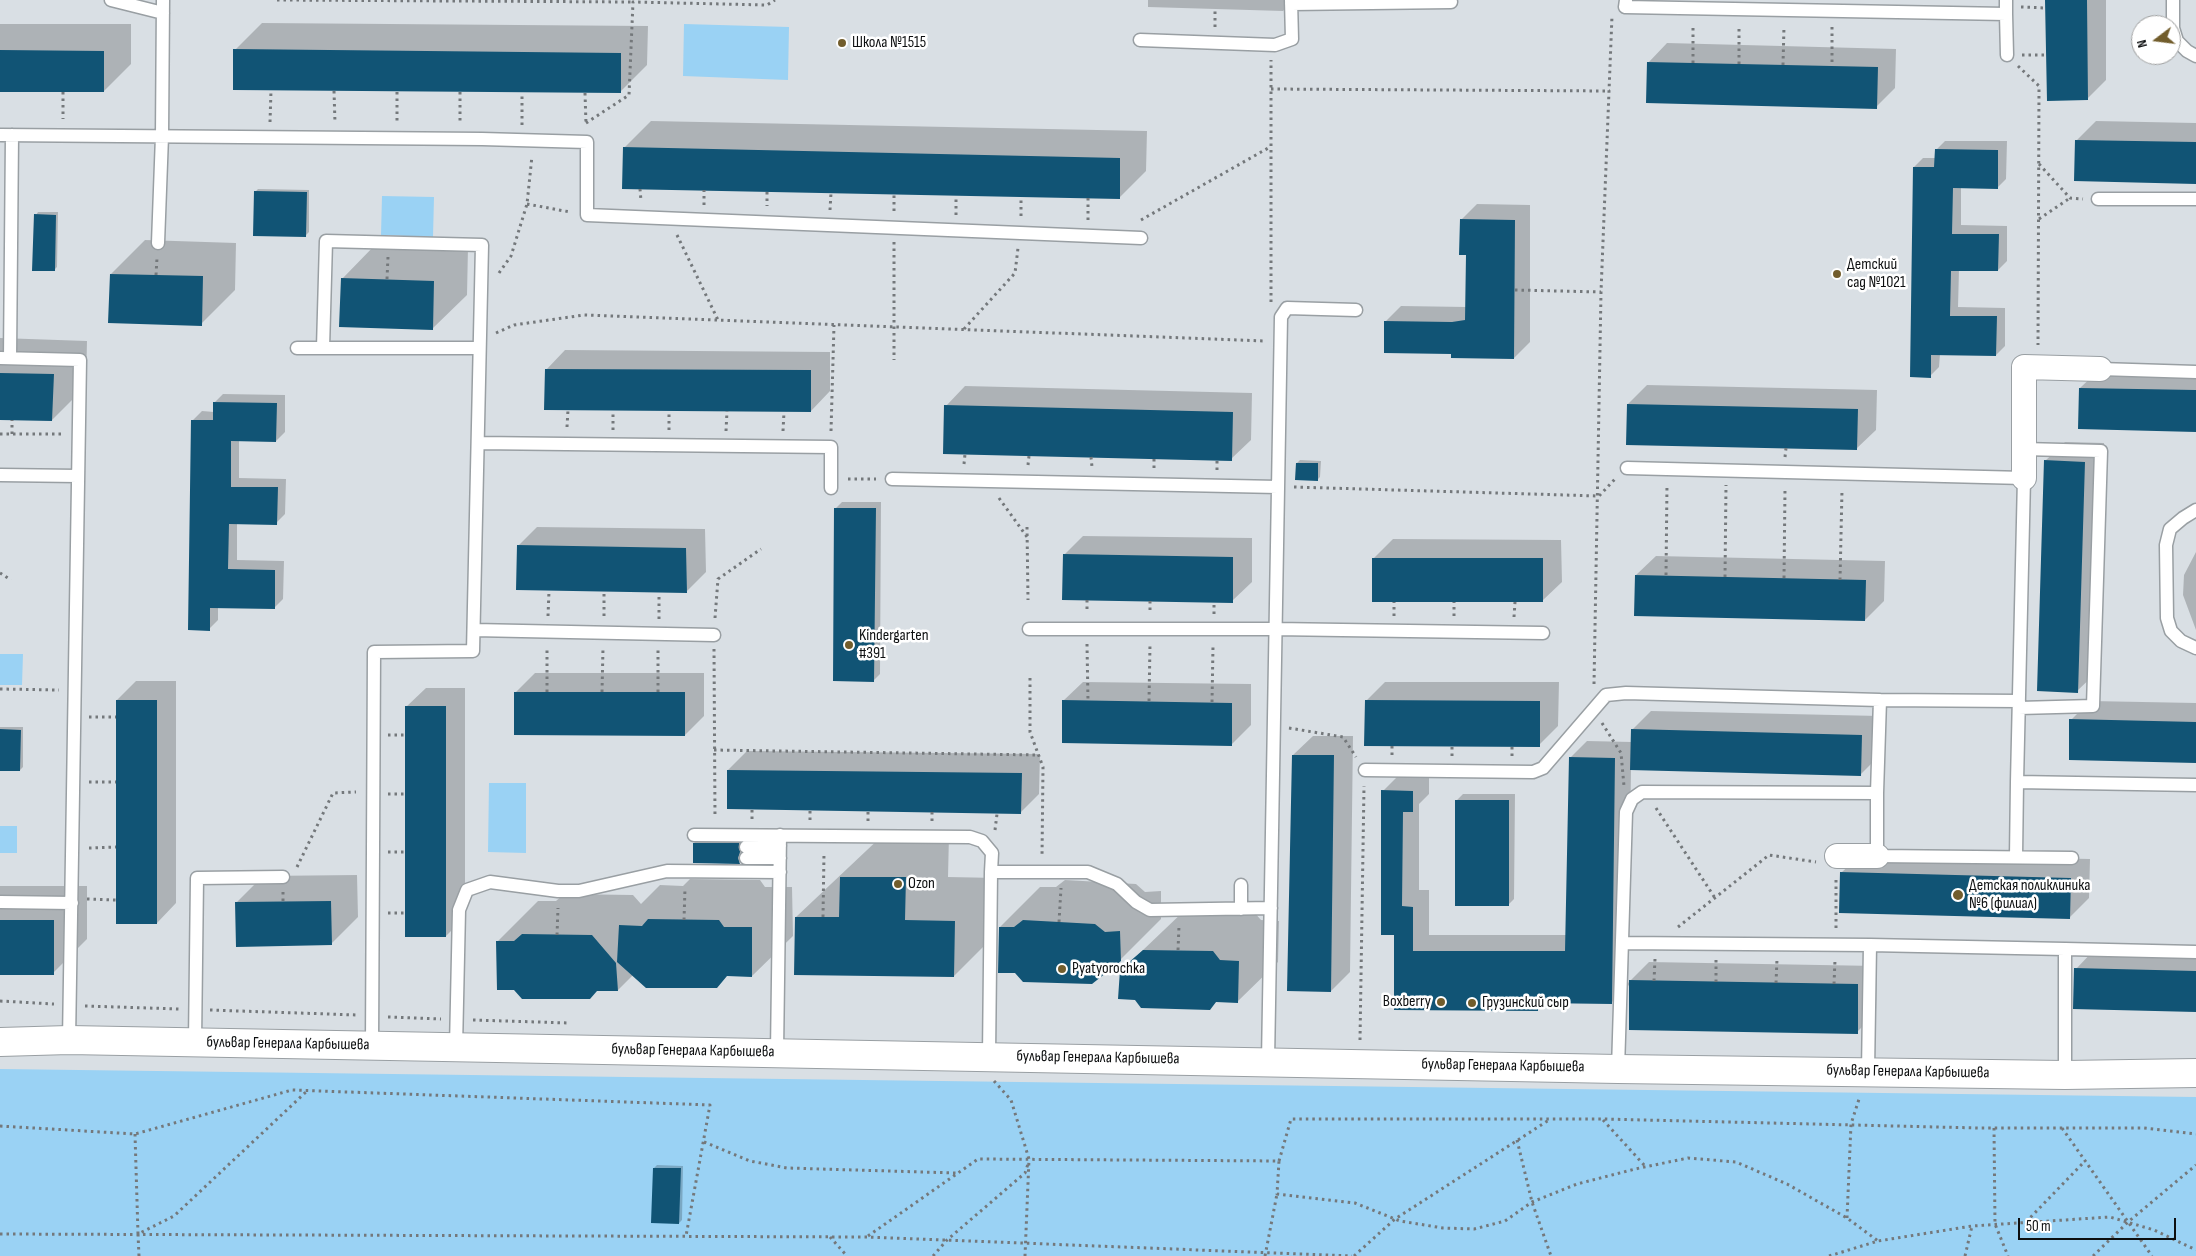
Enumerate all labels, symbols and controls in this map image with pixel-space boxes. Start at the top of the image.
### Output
north arrow [2131,15,2181,65]
place label: Школа №1515 [852,33,926,53]
marker: Школа №1515 [836,37,848,49]
text: N [2133,38,2151,50]
place label: Детский сад №1021 [1847,255,1906,293]
marker: Детский сад №1021 [1831,268,1843,280]
place label: Kindergarten #391 [859,626,929,664]
marker: Kindergarten #391 [843,639,855,651]
place label: Ozon [908,874,935,894]
place label: Детская поликлиника №6 (филиал) [1969,876,2090,914]
marker: Ozon [892,878,904,890]
marker: Детская поликлиника №6 (филиал) [1951,888,1965,902]
place label: Pyatyorochka [1072,959,1145,979]
marker: Pyatyorochka [1056,963,1068,975]
place label: Boxberry [1383,992,1431,1012]
place label: Грузинский сыр [1482,993,1569,1013]
marker: Boxberry [1435,996,1447,1008]
marker: Грузинский сыр [1466,997,1478,1009]
street label: бульвар Генерала Карбышева [206,1033,370,1055]
street label: бульвар Генерала Карбышева [611,1040,775,1062]
street label: бульвар Генерала Карбышева [1016,1047,1180,1069]
street label: бульвар Генерала Карбышева [1421,1055,1585,1077]
street label: бульвар Генерала Карбышева [1826,1061,1990,1083]
scale bar [2021,1208,2178,1240]
text: 50 m [2026,1217,2051,1236]

